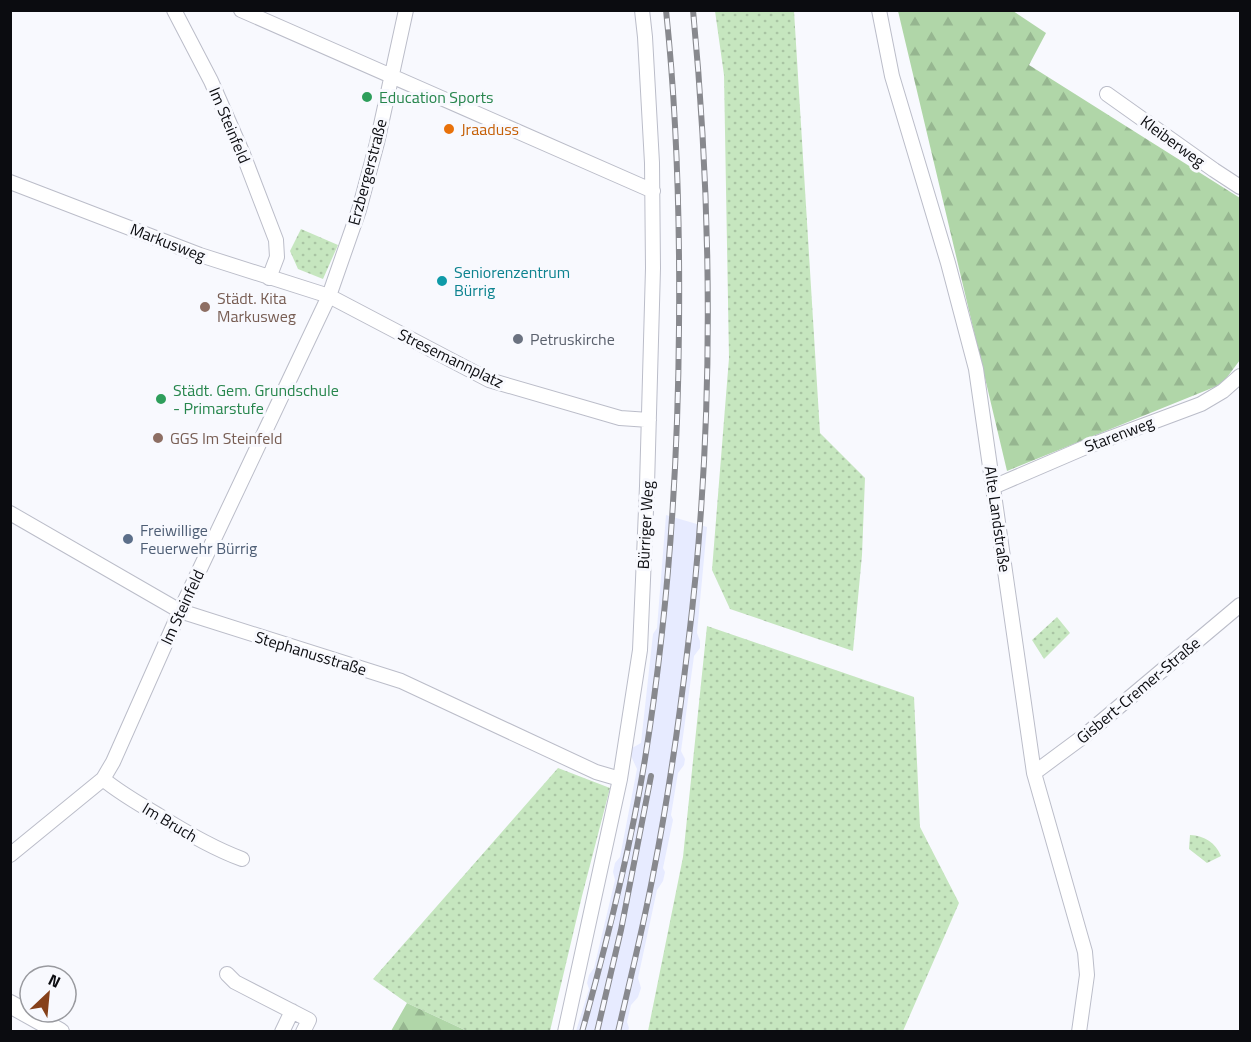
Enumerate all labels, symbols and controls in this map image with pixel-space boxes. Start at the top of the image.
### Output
street label: Im Steinfeld [203,83,257,167]
place label: Education Sports [379,85,493,109]
marker: Education Sports [360,90,374,104]
street label: Kleiberweg [1136,109,1210,173]
street label: Erzbergerstraße [341,116,393,228]
place label: Jraaduss [461,117,519,141]
marker: Jraaduss [442,122,456,136]
street label: Markusweg [127,217,209,267]
place label: Seniorenzentrum Bürrig [454,260,570,302]
marker: Seniorenzentrum Bürrig [435,274,449,288]
place label: Städt. Kita Markusweg [217,286,296,328]
marker: Städt. Kita Markusweg [198,300,212,314]
street label: Stresemannplatz [394,322,508,394]
place label: Petruskirche [530,327,615,351]
marker: Petruskirche [511,332,525,346]
place label: Städt. Gem. Grundschule - Primarstufe [173,378,339,420]
marker: Städt. Gem. Grundschule - Primarstufe [154,392,168,406]
street label: Starenweg [1081,410,1157,458]
place label: GGS Im Steinfeld [170,426,282,450]
marker: GGS Im Steinfeld [151,431,165,445]
street label: Alte Landstraße [979,464,1017,574]
street label: Bürriger Weg [631,480,659,570]
place label: Freiwillige Feuerwehr Bürrig [140,518,257,560]
marker: Freiwillige Feuerwehr Bürrig [121,532,135,546]
street label: Im Steinfeld [154,565,210,649]
street label: Stephanusstraße [252,625,370,681]
street label: Gisbert-Cremer-Straße [1071,631,1205,749]
street label: Im Bruch [138,796,202,848]
north arrow [18,964,78,1024]
text: N [44,967,65,994]

